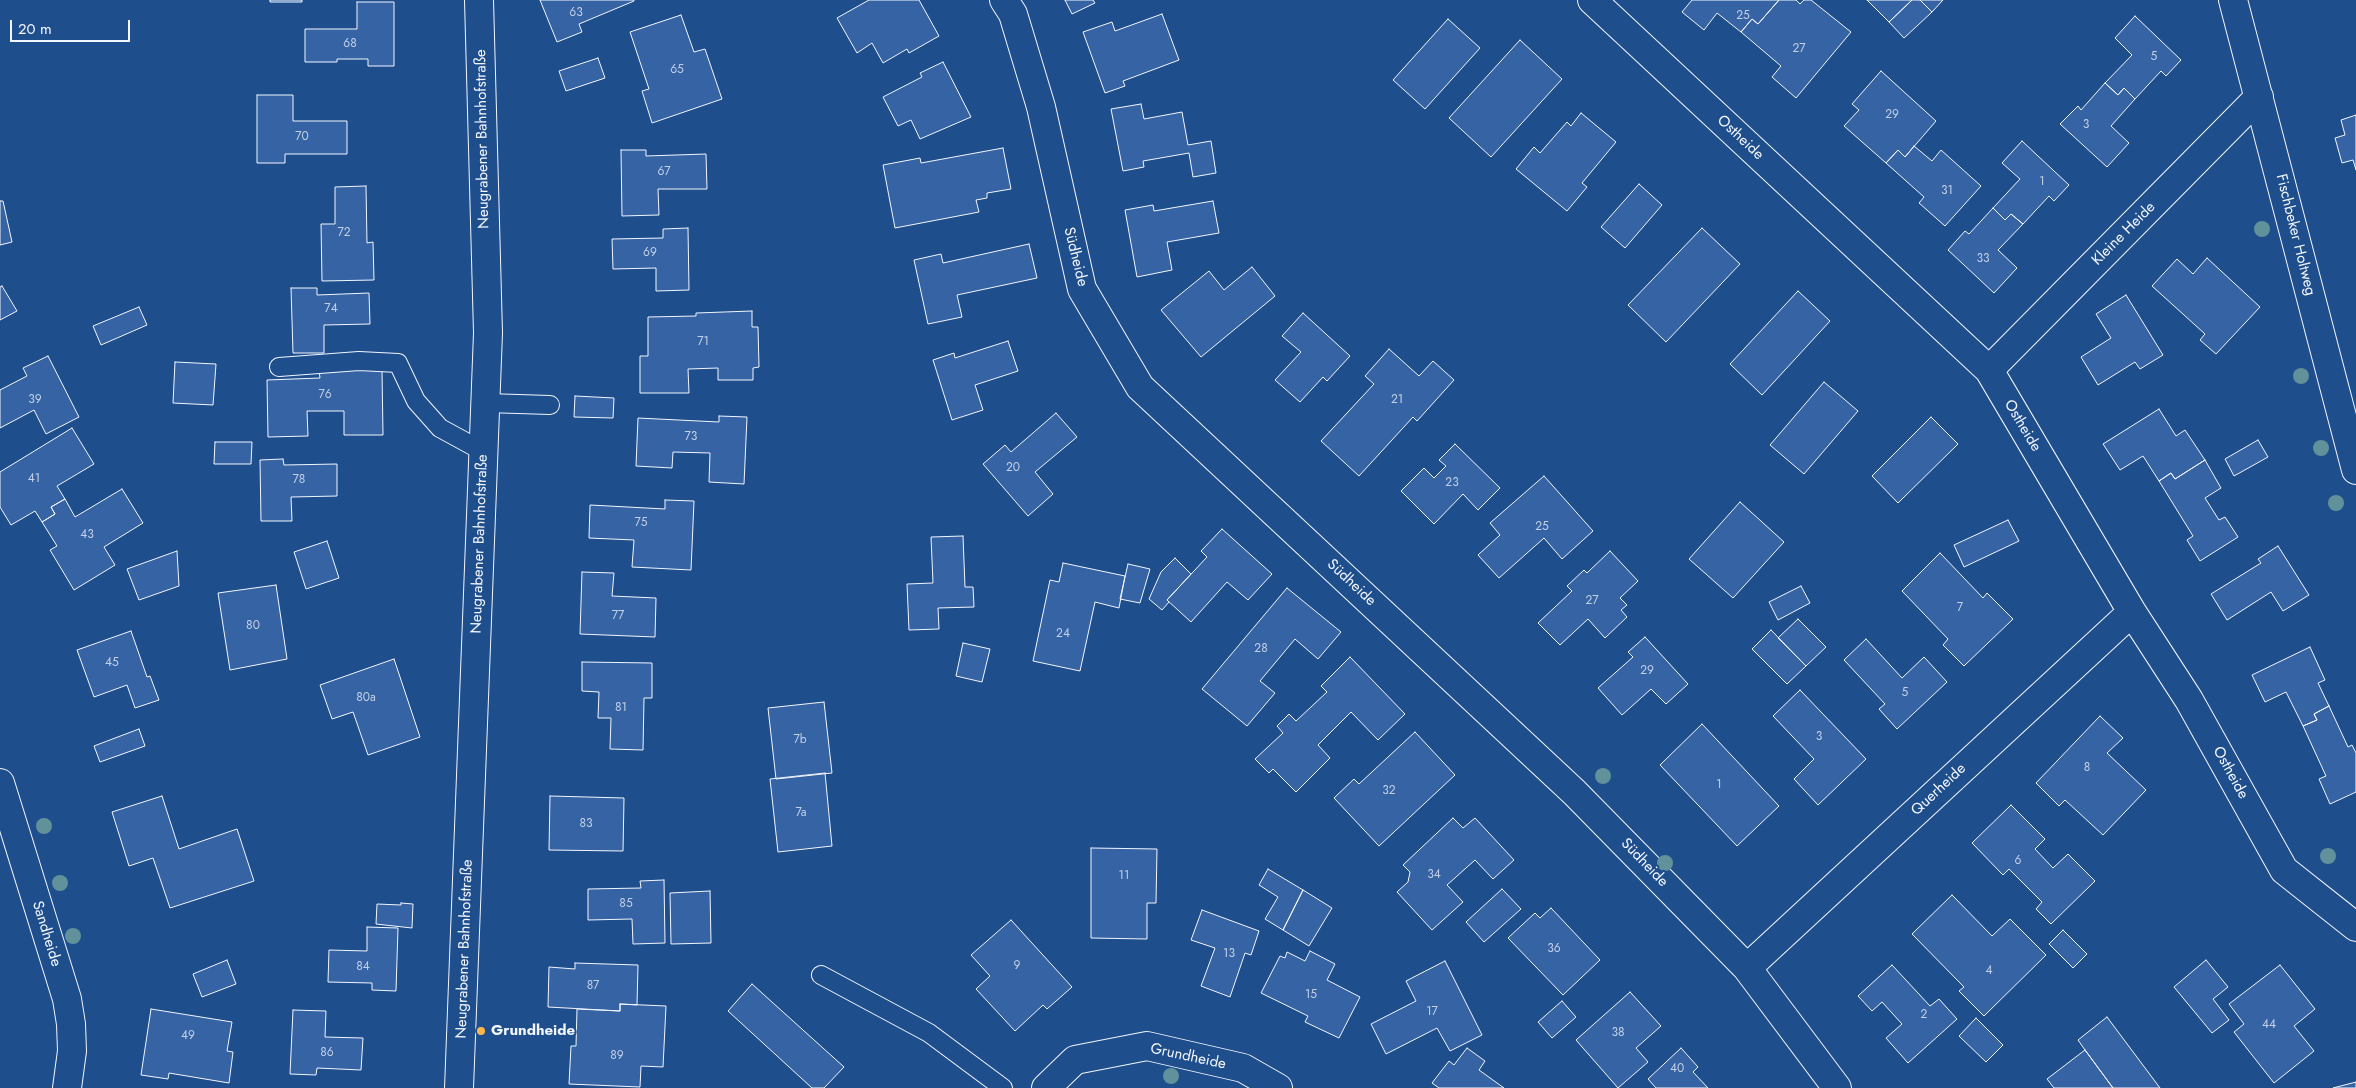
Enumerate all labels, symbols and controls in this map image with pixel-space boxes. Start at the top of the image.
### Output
house number: 63 [569,6,583,20]
house number: 25 [1736,9,1750,23]
scale bar [12,10,132,42]
text: 20 m [18,18,52,40]
house number: 68 [343,37,357,51]
house number: 27 [1792,42,1806,56]
street label: Neugrabener Bahnhofstraße [472,49,494,229]
house number: 5 [2151,50,2157,64]
house number: 65 [670,63,684,77]
house number: 29 [1885,108,1899,122]
street label: Ostheide [1713,112,1767,164]
house number: 3 [2083,118,2089,132]
house number: 70 [295,130,309,144]
house number: 67 [657,165,671,179]
street label: Fischbeker Holtweg [2271,172,2319,298]
house number: 1 [2039,175,2045,189]
house number: 31 [1941,184,1953,198]
street label: Kleine Heide [2089,199,2159,269]
house number: 72 [337,226,351,240]
street label: Südheide [1059,226,1091,288]
house number: 69 [643,246,657,260]
house number: 33 [1976,252,1990,266]
house number: 74 [324,302,338,316]
house number: 71 [697,335,709,349]
house number: 76 [318,388,332,402]
house number: 39 [28,393,42,407]
house number: 21 [1391,393,1403,407]
street label: Ostheide [2000,397,2044,455]
house number: 73 [685,430,697,444]
street label: Neugrabener Bahnhofstraße [468,454,492,634]
house number: 20 [1006,461,1020,475]
house number: 41 [28,472,40,486]
house number: 78 [293,473,305,487]
house number: 23 [1445,476,1459,490]
house number: 75 [634,516,648,530]
house number: 25 [1535,520,1549,534]
house number: 43 [80,528,94,542]
street label: Südheide [1323,556,1379,610]
house number: 27 [1585,594,1599,608]
house number: 7 [1957,601,1963,615]
house number: 77 [612,609,624,623]
house number: 80 [246,619,260,633]
house number: 24 [1056,627,1070,641]
house number: 28 [1254,642,1268,656]
house number: 45 [105,656,119,670]
house number: 29 [1640,664,1654,678]
house number: 5 [1902,686,1908,700]
house number: 80a [356,691,376,705]
house number: 81 [615,701,627,715]
house number: 3 [1816,730,1822,744]
house number: 7b [793,733,807,747]
street label: Ostheide [2208,744,2252,802]
street label: Querheide [1908,760,1970,820]
house number: 8 [2084,761,2090,775]
house number: 1 [1716,778,1722,792]
house number: 32 [1382,784,1396,798]
house number: 7a [796,806,806,820]
house number: 83 [579,817,593,831]
street label: Südheide [1617,835,1671,891]
house number: 6 [2015,854,2021,868]
street label: Neugrabener Bahnhofstraße [453,859,477,1039]
house number: 34 [1427,868,1441,882]
house number: 11 [1119,869,1129,883]
house number: 85 [619,897,633,911]
street label: Sandheide [28,899,64,969]
house number: 36 [1547,942,1561,956]
house number: 13 [1223,947,1235,961]
house number: 9 [1014,959,1020,973]
house number: 84 [356,960,370,974]
house number: 4 [1986,964,1992,978]
house number: 87 [587,979,599,993]
house number: 15 [1305,988,1317,1002]
house number: 17 [1426,1005,1438,1019]
house number: 2 [1921,1008,1927,1022]
house number: 44 [2262,1018,2276,1032]
place label: Grundheide [491,1022,575,1040]
marker: Grundheide [475,1025,487,1037]
house number: 38 [1611,1026,1625,1040]
house number: 49 [181,1029,195,1043]
street label: Grundheide [1149,1040,1227,1074]
house number: 86 [320,1046,334,1060]
house number: 89 [610,1049,624,1063]
house number: 40 [1670,1062,1684,1076]

